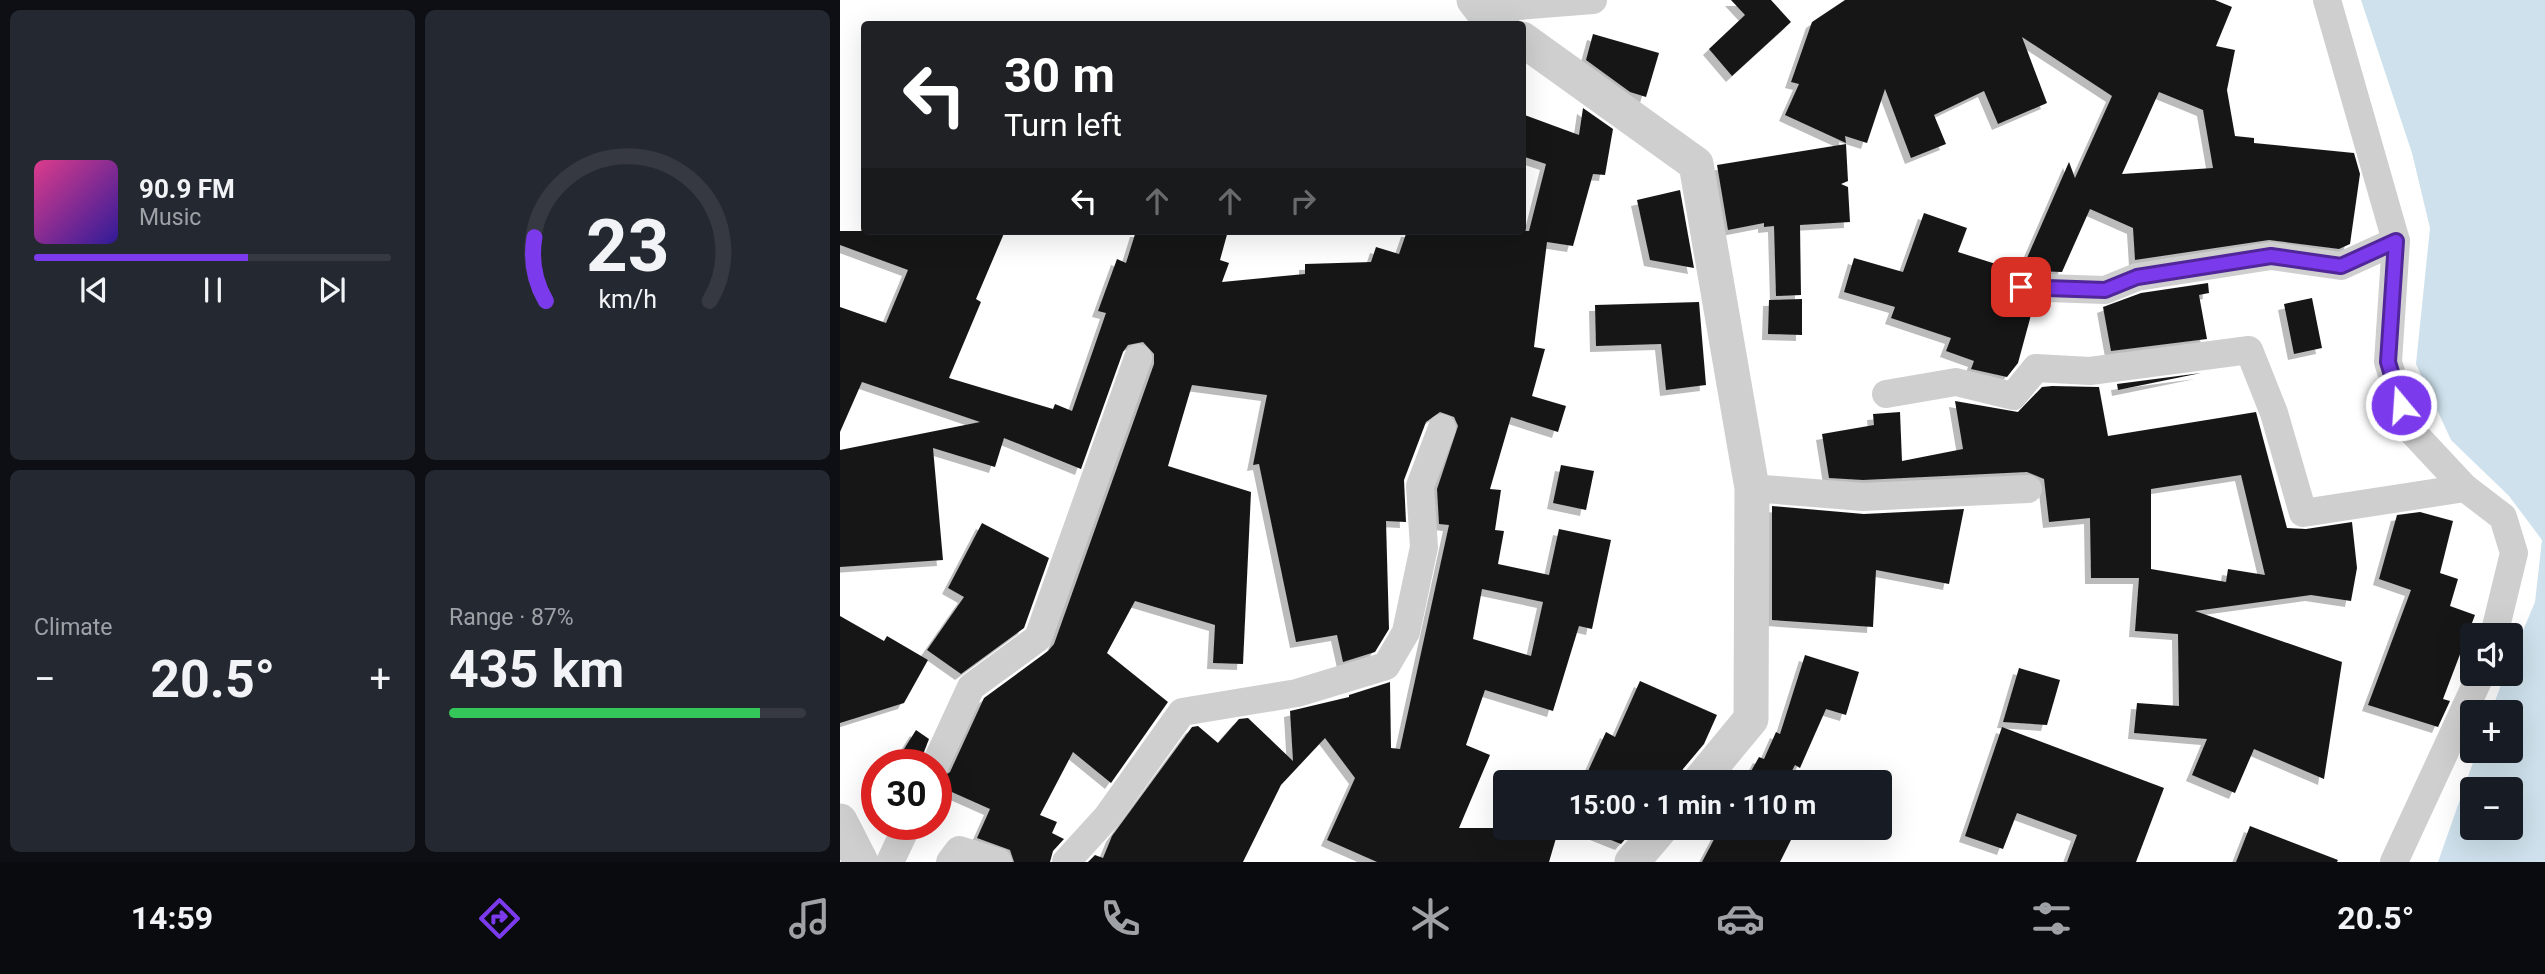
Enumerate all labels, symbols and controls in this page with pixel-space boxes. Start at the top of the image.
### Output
text: 30 m [1004,47,1115,104]
icon: left [889,49,980,140]
text: Turn left [1004,106,1122,144]
text: 90.9 FM [139,174,235,204]
icon: left [1065,182,1103,220]
icon: ahead [1138,182,1176,220]
icon: ahead [1211,182,1249,220]
icon: right [1284,182,1322,220]
text: 23 [586,203,669,289]
text: Music [139,204,201,231]
pin [1991,257,2051,317]
icon: arrive [2002,268,2040,306]
icon: previous [75,271,113,309]
icon: pause [194,271,232,309]
icon: next [313,271,351,309]
text: km/h [598,285,657,314]
position arrow [2364,368,2438,442]
text: Range · 87% [449,604,574,631]
text: Climate [34,614,113,641]
map controls [2460,623,2523,840]
button: sound [2460,623,2523,686]
text: 435 km [449,639,624,700]
text: 20.5° [150,649,275,710]
text: − [34,657,56,701]
text: + [369,657,391,701]
button: + [2460,700,2523,763]
speed limit sign: 30 [861,749,952,840]
button: − [2460,777,2523,840]
text: 15:00 · 1 min · 110 m [1569,790,1816,820]
icon: directions [475,894,524,943]
icon: music [785,894,834,943]
icon: phone [1096,894,1145,943]
icon: climate [1406,894,1455,943]
icon: car [1716,894,1765,943]
icon: filters [2027,894,2076,943]
text: 14:59 [131,899,213,937]
text: 20.5° [2337,899,2414,937]

